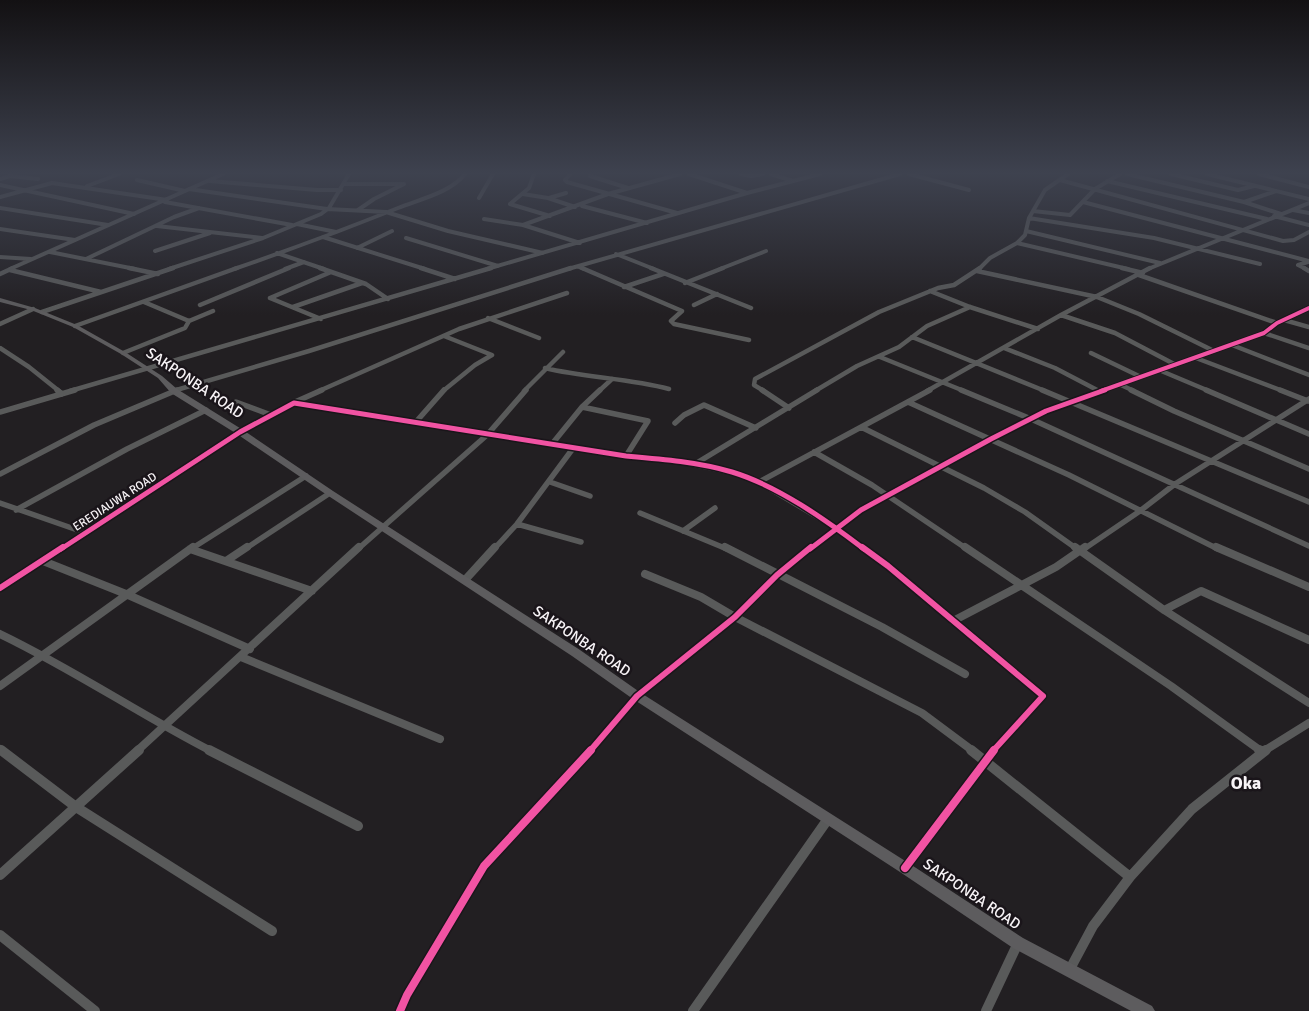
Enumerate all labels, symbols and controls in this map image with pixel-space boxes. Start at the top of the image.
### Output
street label: SAKPONBA ROAD [143,344,247,422]
street label: EREDIAUWA ROAD [70,469,160,535]
street label: SAKPONBA ROAD [530,602,634,680]
district label: Oka [1231,772,1261,794]
street label: SAKPONBA ROAD [920,855,1024,933]

